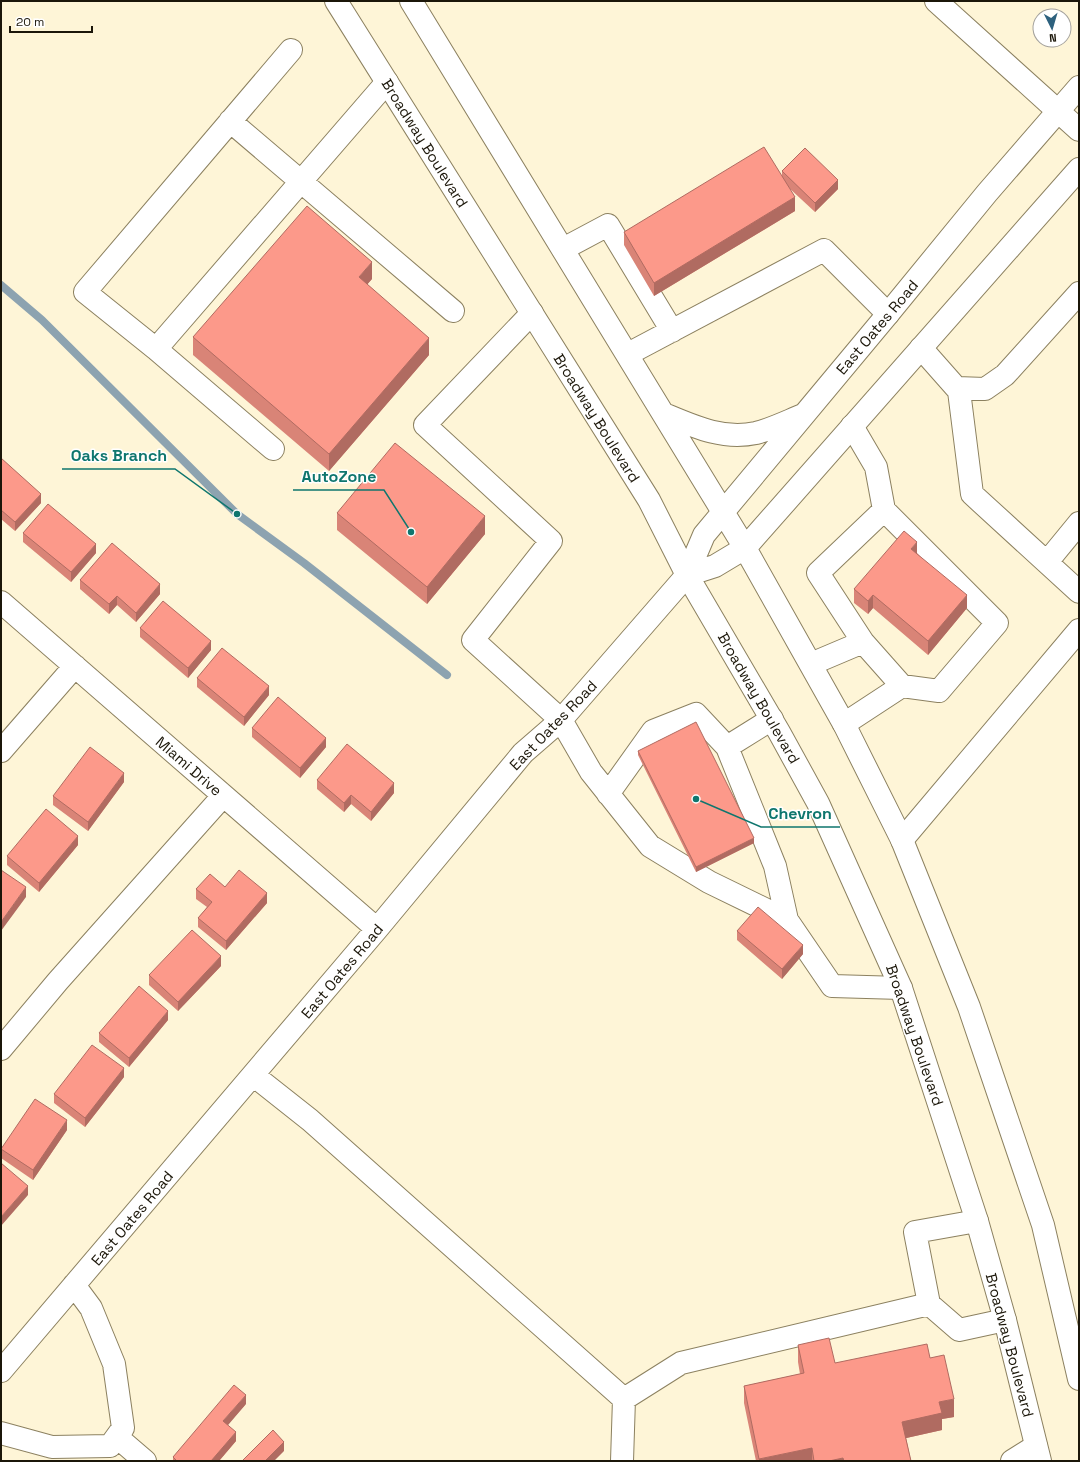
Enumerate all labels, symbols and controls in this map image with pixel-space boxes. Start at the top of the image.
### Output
scale bar [10,8,92,34]
north arrow [1032,8,1072,48]
text: 20 m [16,14,44,30]
text: N [1049,31,1057,45]
street label: Broadway Boulevard [378,75,472,211]
street label: East Oates Road [832,276,922,378]
street label: Broadway Boulevard [550,350,644,486]
callout: Oaks Branch [62,441,175,469]
text: Oaks Branch [71,445,167,466]
callout: AutoZone [293,462,384,490]
text: AutoZone [302,466,376,487]
street label: Broadway Boulevard [714,629,804,767]
street label: East Oates Road [505,676,601,774]
street label: Miami Drive [152,732,226,800]
callout: Chevron [761,799,840,827]
text: Chevron [768,803,832,824]
street label: East Oates Road [297,920,387,1022]
street label: Broadway Boulevard [882,962,948,1108]
street label: East Oates Road [87,1167,177,1269]
street label: Broadway Boulevard [982,1271,1038,1419]

